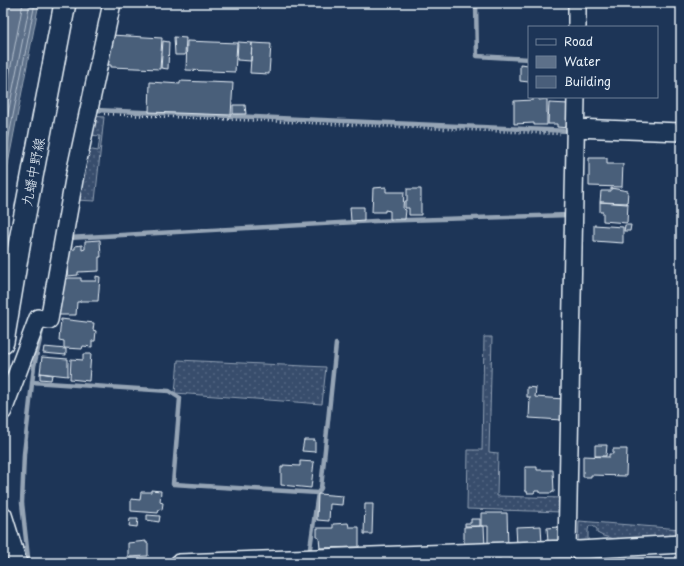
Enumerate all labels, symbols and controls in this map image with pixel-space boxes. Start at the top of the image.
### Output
legend [528,26,658,98]
text: Road [564,32,593,50]
text: Water [564,52,601,70]
text: Building [564,72,611,90]
street label: 九蟠中野線 [16,136,49,208]

